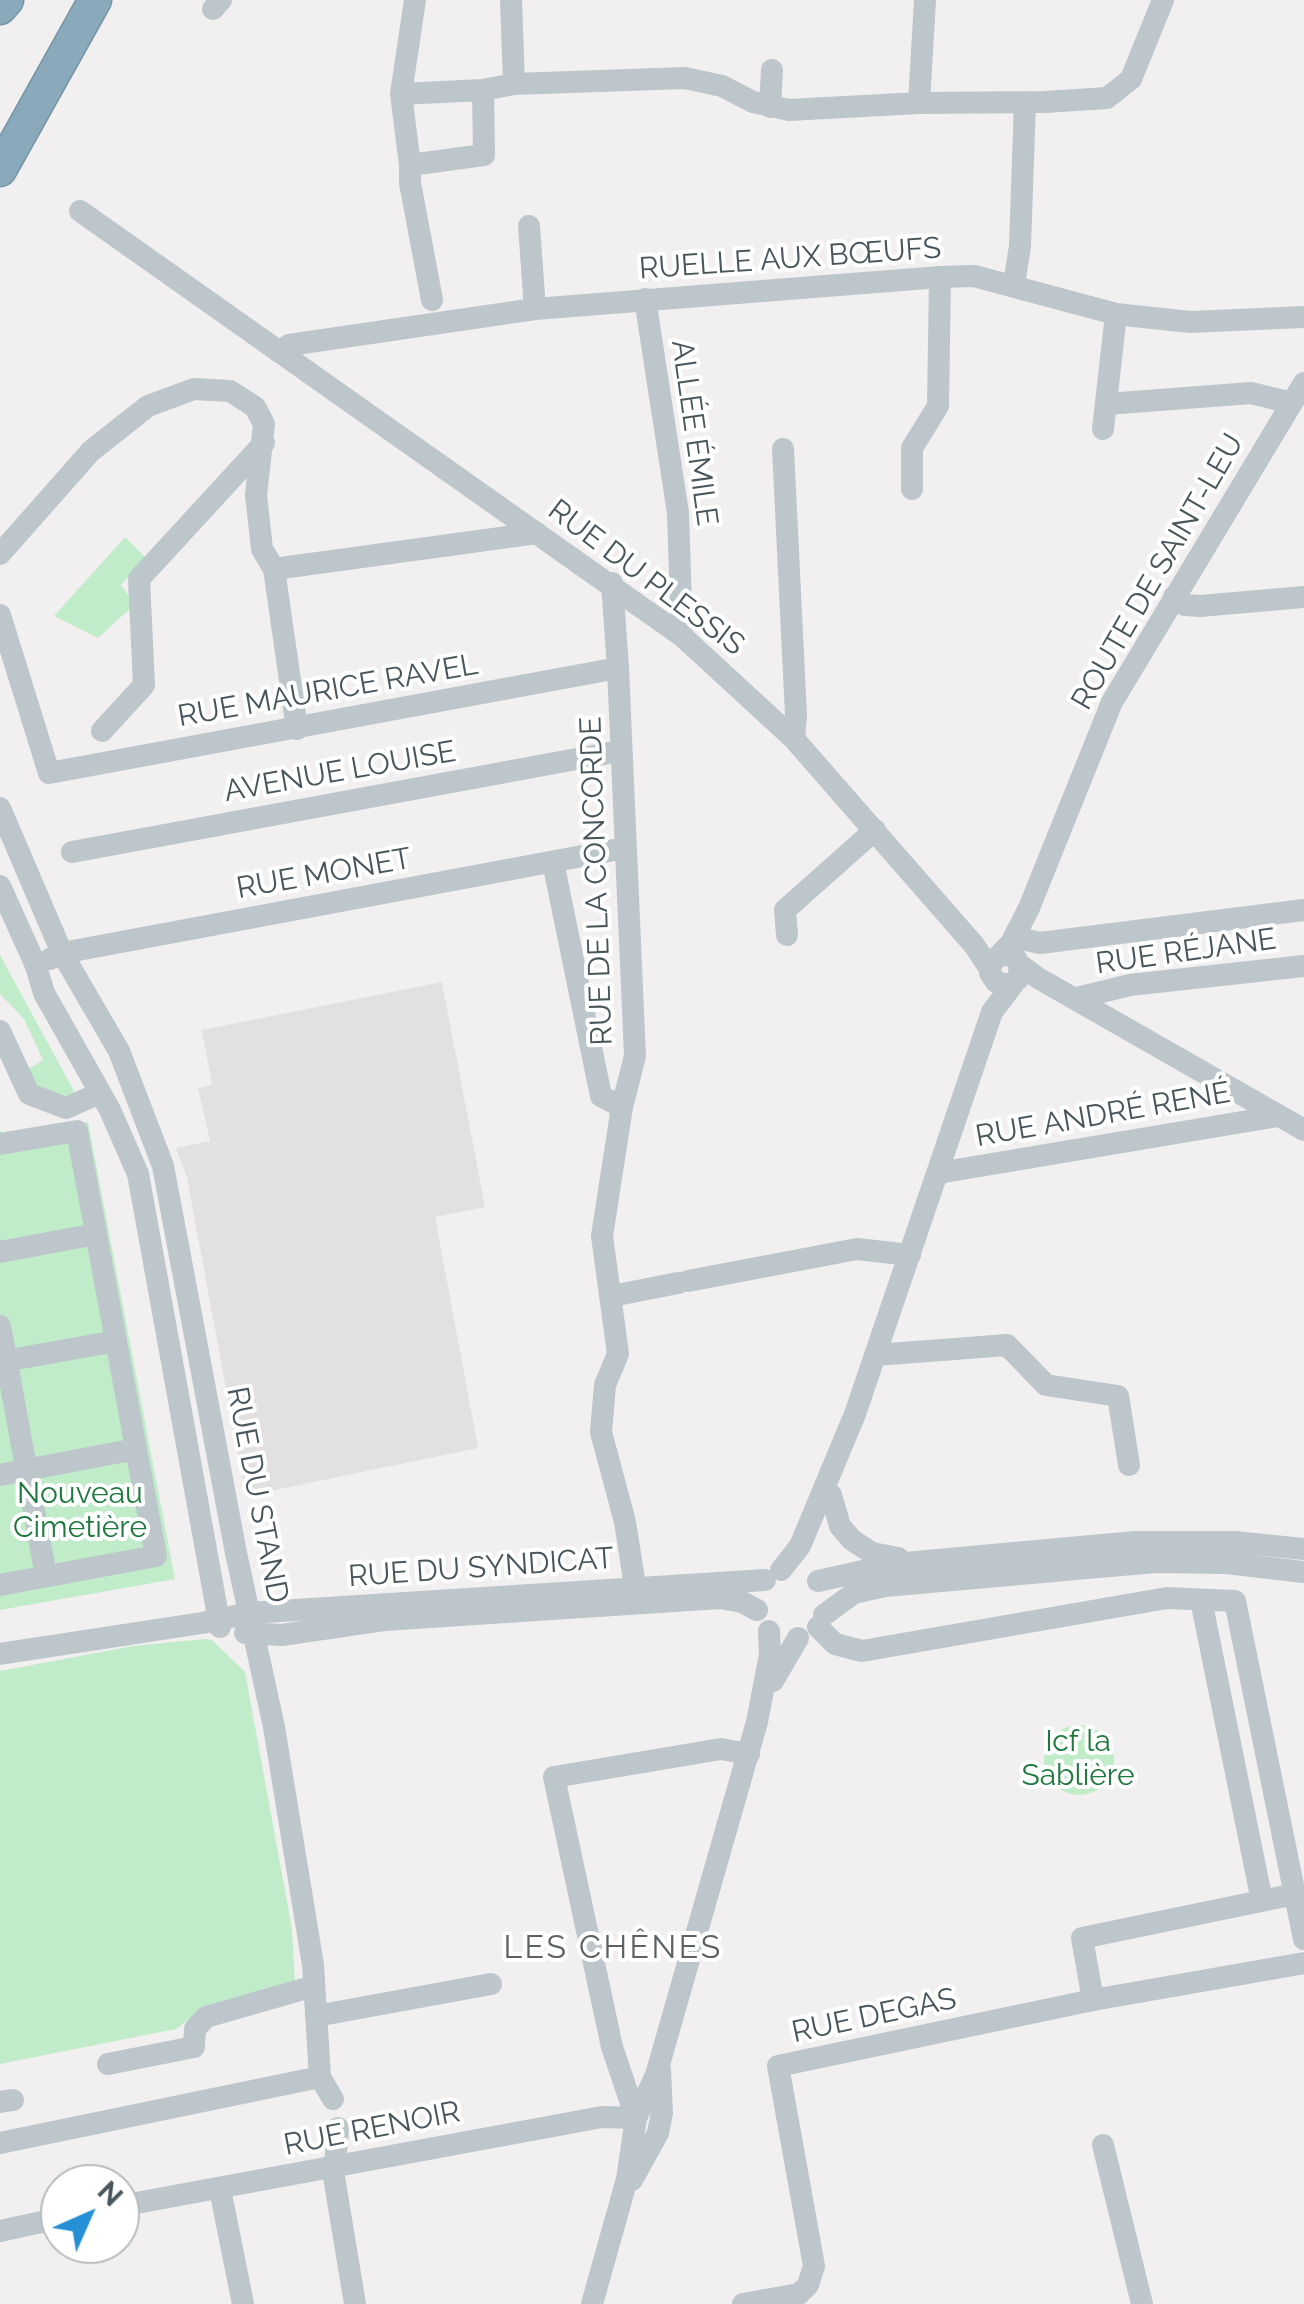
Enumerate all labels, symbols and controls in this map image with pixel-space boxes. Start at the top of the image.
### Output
street label: RUELLE AUX BŒUFS [638,230,942,288]
street label: ALLÉE ÉMILE [663,338,725,528]
street label: ROUTE DE SAINT-LEU [1064,428,1252,716]
street label: RUE DU PLESSIS [541,493,751,663]
street label: RUE MAURICE RAVEL [175,647,481,735]
street label: RUE DE LA CONCORDE [573,716,621,1046]
street label: AVENUE LOUISE [221,734,459,810]
street label: RUE MONET [234,841,414,907]
street label: RUE RÉJANE [1094,922,1278,982]
street label: RUE ANDRÉ RENÉ [973,1075,1233,1155]
street label: RUE DU STAND [218,1384,296,1606]
park label: Nouveau Cimetière [13,1476,147,1546]
street label: RUE DU SYNDICAT [347,1541,615,1595]
park label: Icf la Sablière [1021,1724,1135,1794]
district label: LES CHÊNES [503,1929,723,1967]
street label: RUE DEGAS [789,1981,959,2051]
street label: RUE RENOIR [281,2094,463,2164]
north arrow [40,2164,140,2264]
text: N [91,2175,129,2213]

